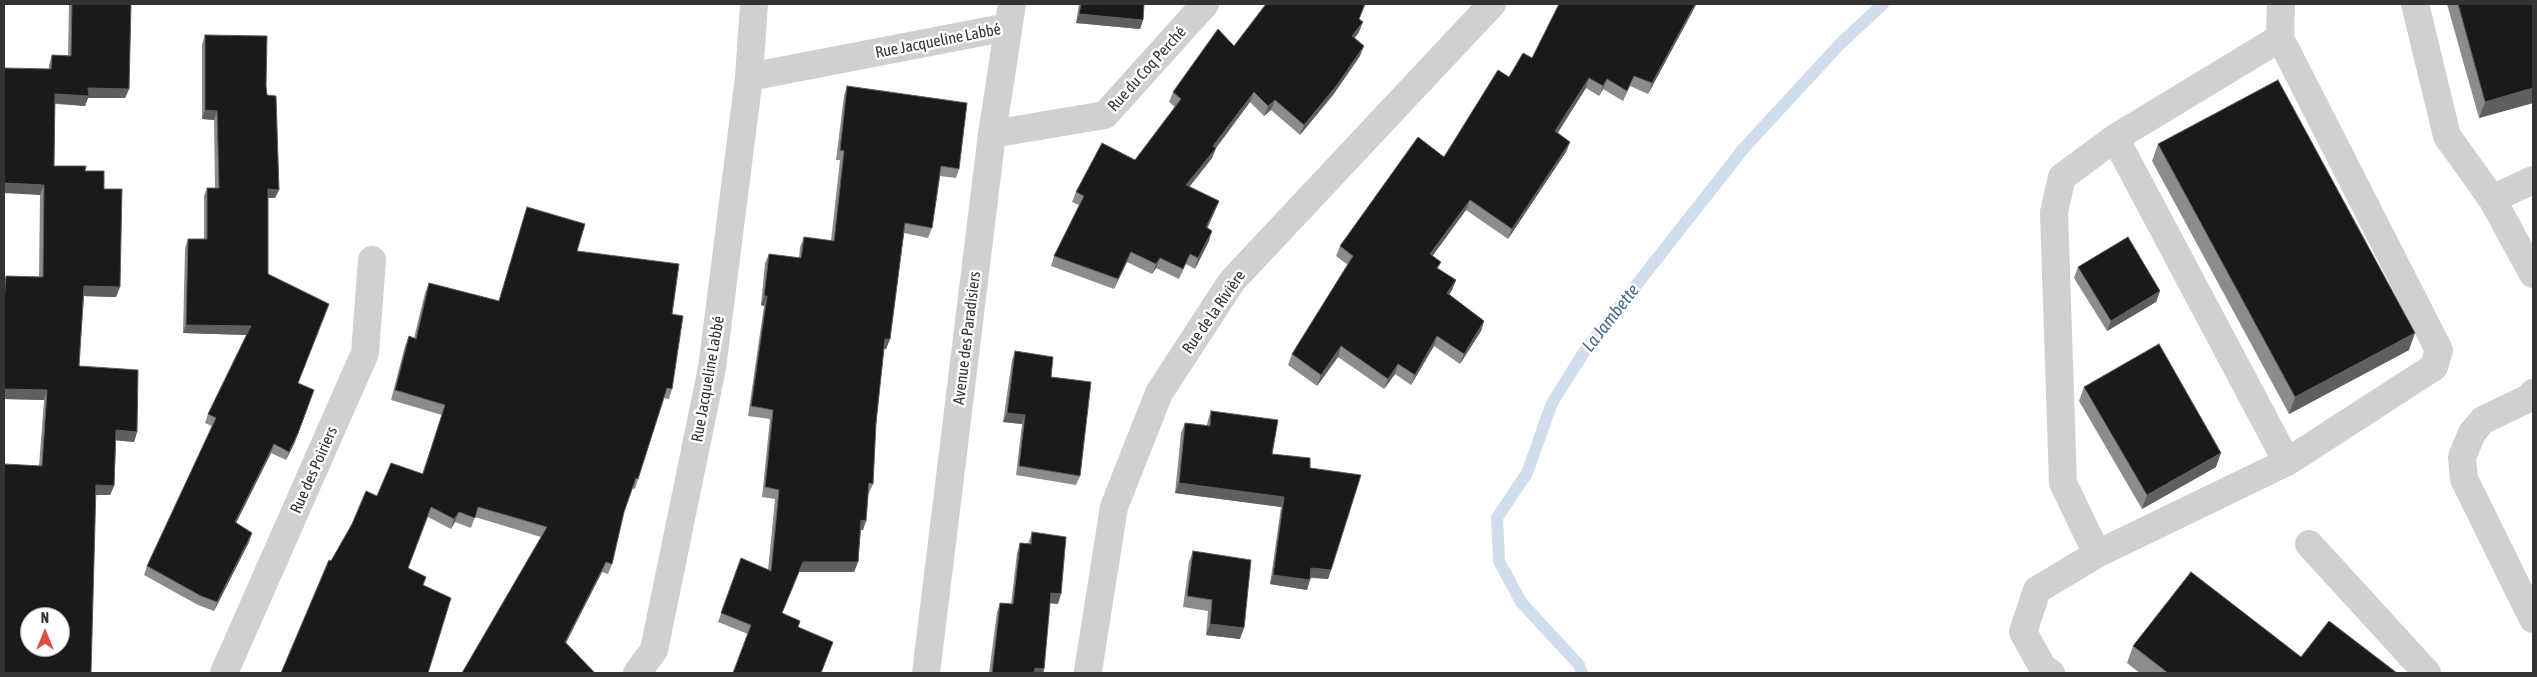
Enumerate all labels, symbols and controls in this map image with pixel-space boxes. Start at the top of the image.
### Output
street label: Rue Jacqueline Labbé [874,19,1002,63]
street label: Rue du Coq Perché [1104,23,1190,115]
street label: Rue de la Rivière [1178,267,1250,357]
street label: Avenue des Paradisiers [949,270,985,406]
water label: La Jambette [1578,280,1644,356]
street label: Rue Jacqueline Labbé [687,315,729,443]
street label: Rue des Poiriers [286,424,342,516]
north arrow [20,607,70,657]
text: N [41,610,49,626]

